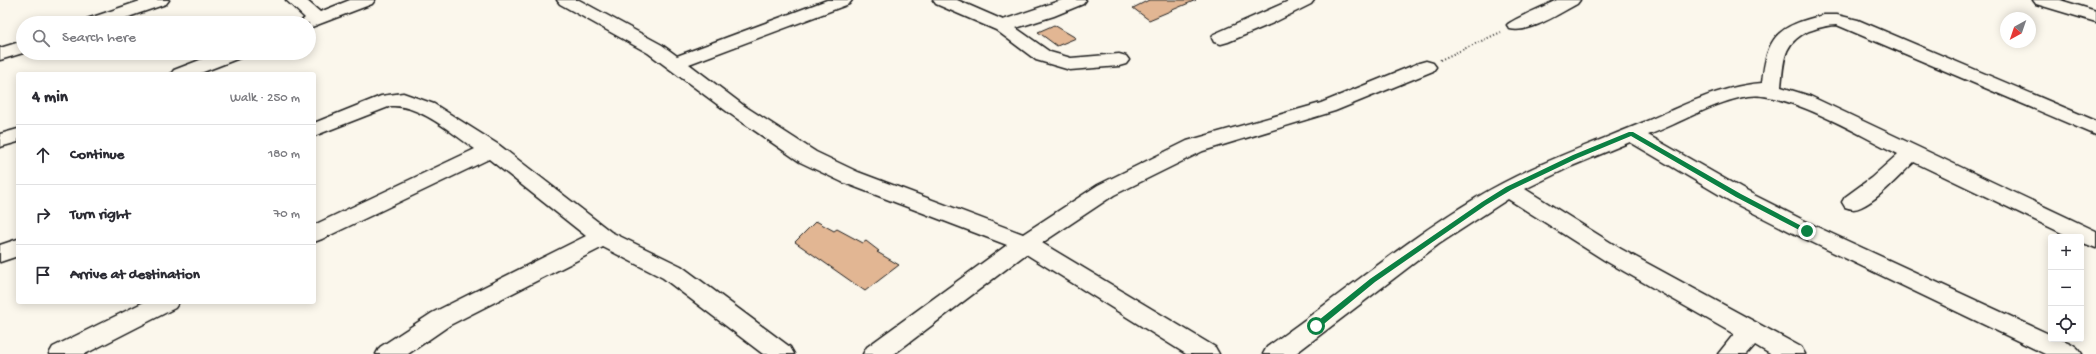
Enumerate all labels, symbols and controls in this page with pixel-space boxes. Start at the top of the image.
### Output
north arrow [2000,12,2036,48]
search box [16,16,316,60]
icon: search [30,27,52,49]
text: Search here [62,29,136,47]
text: 4 min [32,88,68,108]
text: Walk · 250 m [230,91,300,106]
icon: ahead [32,144,54,166]
text: Continue [70,146,124,164]
text: 180 m [268,147,300,162]
icon: right [32,204,54,226]
text: Turn right [70,206,130,224]
text: 70 m [274,207,300,222]
route end [1798,222,1816,240]
map controls [2048,234,2084,342]
button: + [2048,234,2084,270]
icon: arrive [32,264,54,286]
text: Arrive at destination [70,266,200,284]
button: − [2048,270,2084,306]
button: locate [2048,306,2084,342]
route start [1307,317,1325,335]

